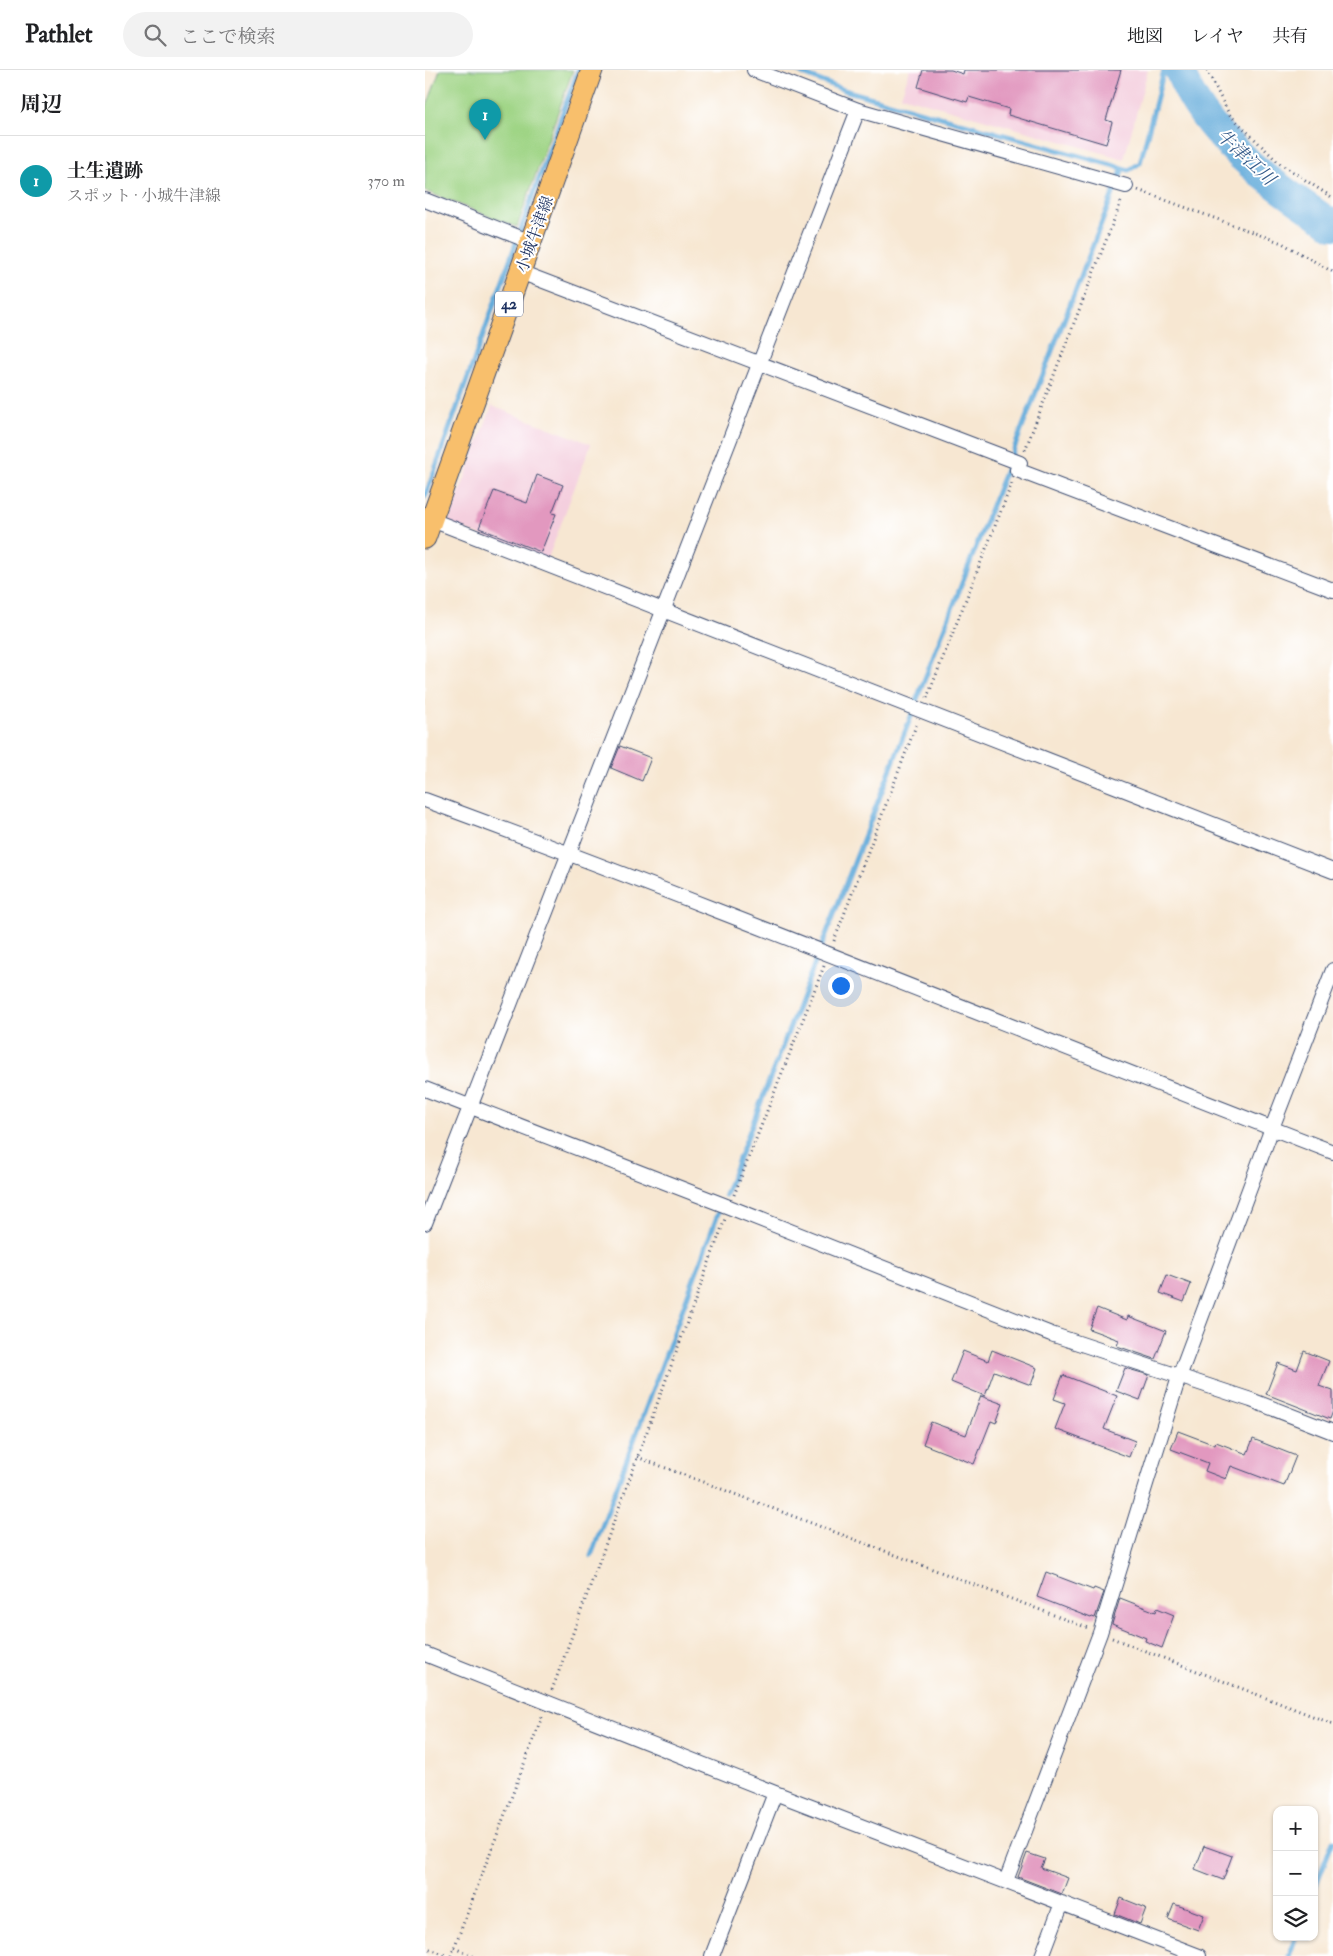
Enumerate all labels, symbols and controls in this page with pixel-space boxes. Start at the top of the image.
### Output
search box [123,12,473,57]
text: Pathlet [25,19,93,50]
icon: search [141,21,169,49]
text: ここで検索 [181,25,276,49]
text: 地図 [1127,25,1163,48]
text: レイヤ [1191,25,1244,48]
text: 共有 [1272,25,1308,48]
text: 周辺 [20,91,62,118]
pin: 1 [469,99,501,140]
water label: 牛津江川 [1211,124,1281,192]
text: 土生遺跡 [67,159,143,183]
text: 1 [33,171,39,191]
text: 370 m [368,171,405,191]
text: スポット · 小城牛津線 [67,186,221,206]
street label: 小城牛津線 [512,193,558,275]
road number: 42 [495,292,523,316]
your location [828,973,854,999]
map controls [1273,1806,1318,1941]
button: + [1273,1806,1318,1851]
button: − [1273,1851,1318,1896]
button: layers [1273,1896,1318,1941]

